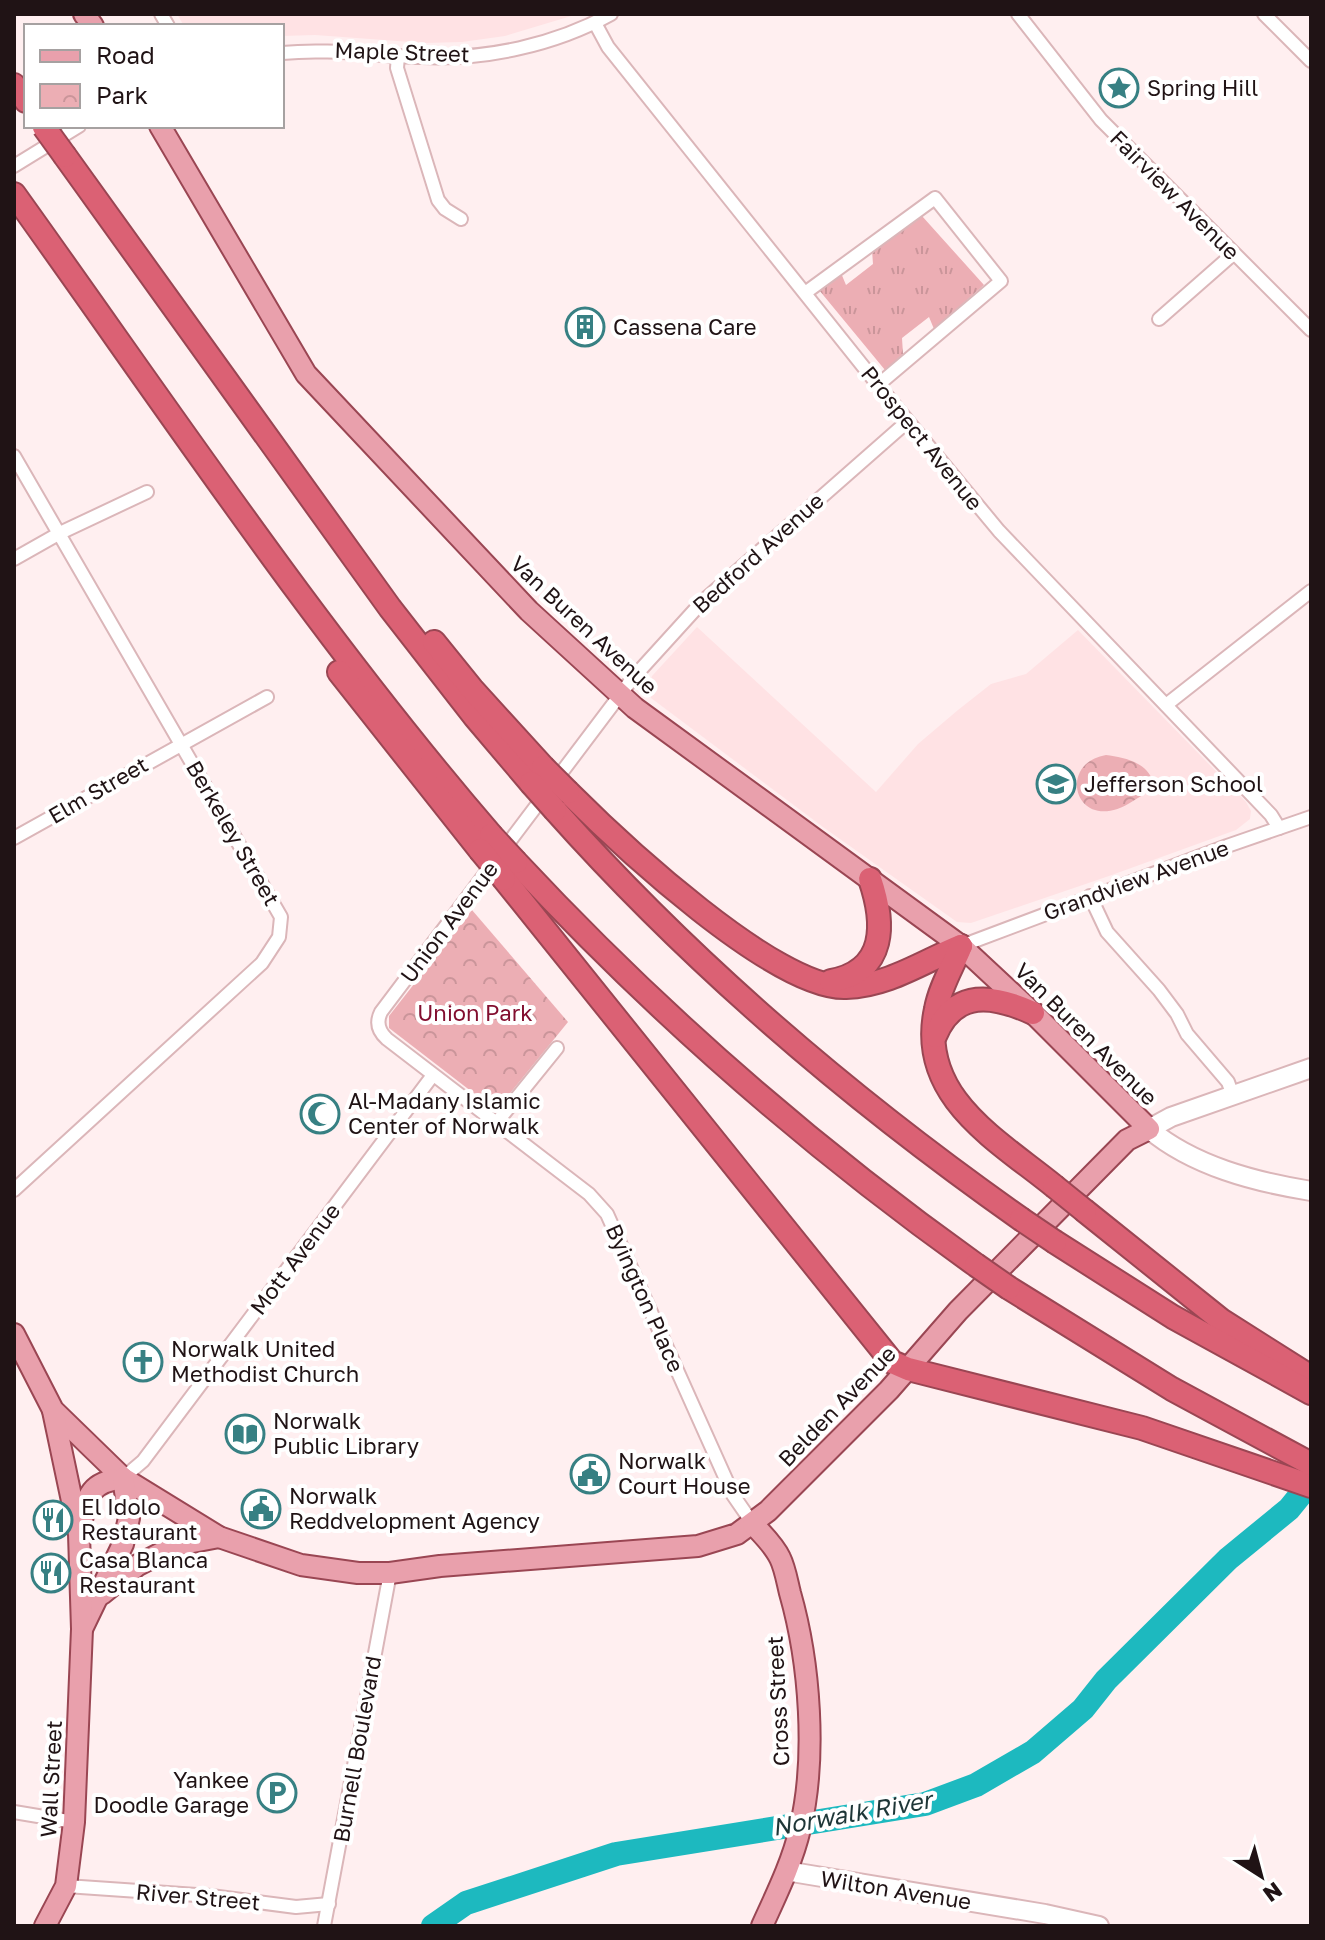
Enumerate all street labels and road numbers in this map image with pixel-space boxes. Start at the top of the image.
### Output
street label: Maple Street [334,36,470,67]
street label: Fairview Avenue [1105,124,1246,265]
street label: Prospect Avenue [856,360,989,515]
street label: Bedford Avenue [687,487,829,619]
street label: Van Buren Avenue [505,550,663,700]
street label: Elm Street [43,750,152,829]
street label: Berkeley Street [181,755,286,910]
street label: Grandview Avenue [1040,833,1232,926]
street label: Union Avenue [394,856,503,988]
street label: Van Buren Avenue [1009,957,1163,1111]
street label: Mott Avenue [244,1198,345,1320]
street label: Byington Place [601,1219,690,1376]
street label: Belden Avenue [772,1340,901,1472]
street label: Cross Street [761,1635,794,1767]
street label: Burnell Boulevard [327,1654,386,1844]
street label: Wall Street [34,1720,67,1838]
street label: Wilton Avenue [819,1864,973,1915]
street label: River Street [135,1878,261,1915]

